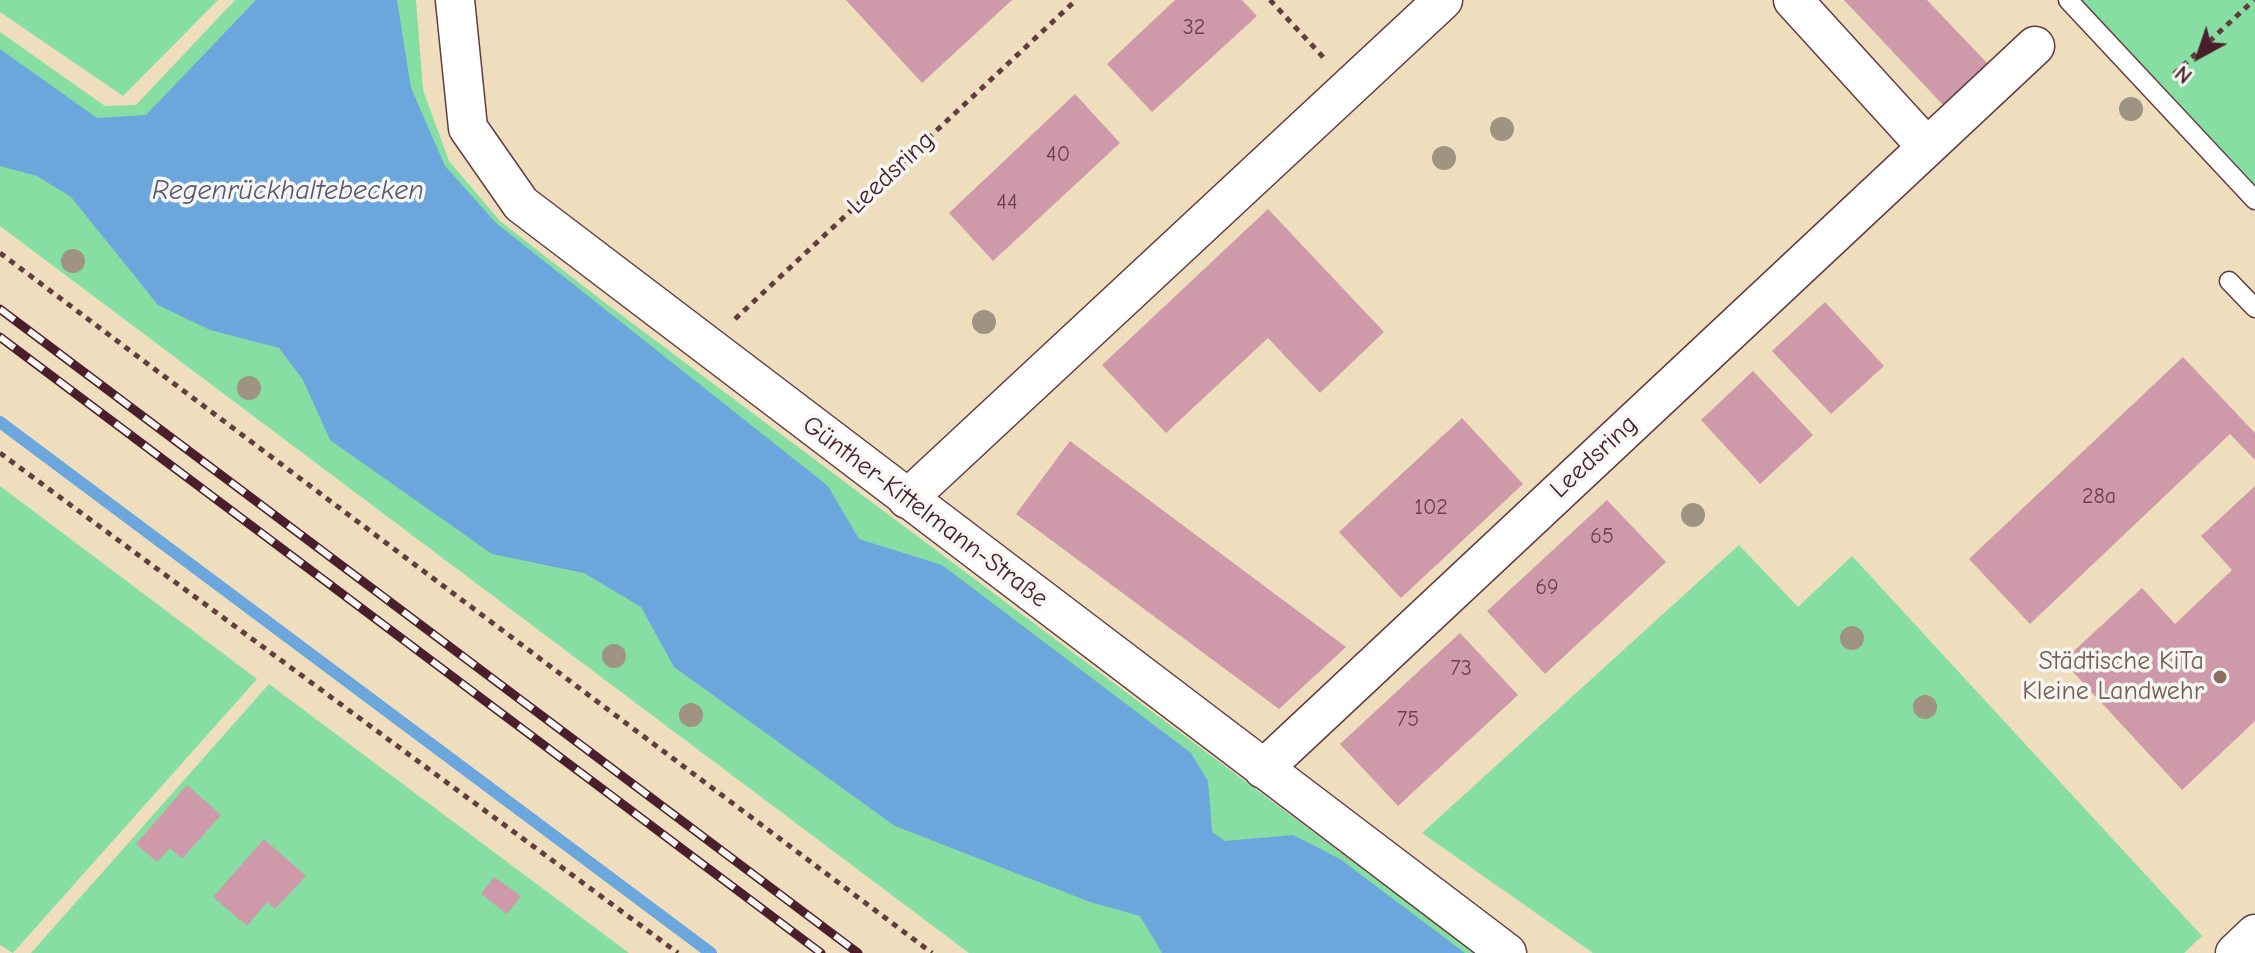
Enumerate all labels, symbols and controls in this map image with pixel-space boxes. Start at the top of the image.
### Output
house number: 32 [1183,15,1205,41]
north arrow [2159,16,2239,96]
text: N [2170,60,2197,89]
street label: Leedsring [841,125,941,221]
house number: 40 [1046,142,1070,168]
water label: Regenrückhaltebecken [152,174,424,208]
house number: 44 [996,190,1018,216]
street label: Günther-Kittelmann-Straße [796,409,1054,615]
street label: Leedsring [1544,409,1644,505]
house number: 28a [2082,484,2116,510]
house number: 102 [1414,495,1448,521]
house number: 65 [1590,524,1614,550]
house number: 69 [1535,575,1559,601]
place label: Städtische KiTa Kleine Landwehr [2022,646,2204,708]
house number: 73 [1450,656,1472,682]
marker: Städtische KiTa Kleine Landwehr [2211,668,2229,686]
house number: 75 [1397,707,1419,733]

